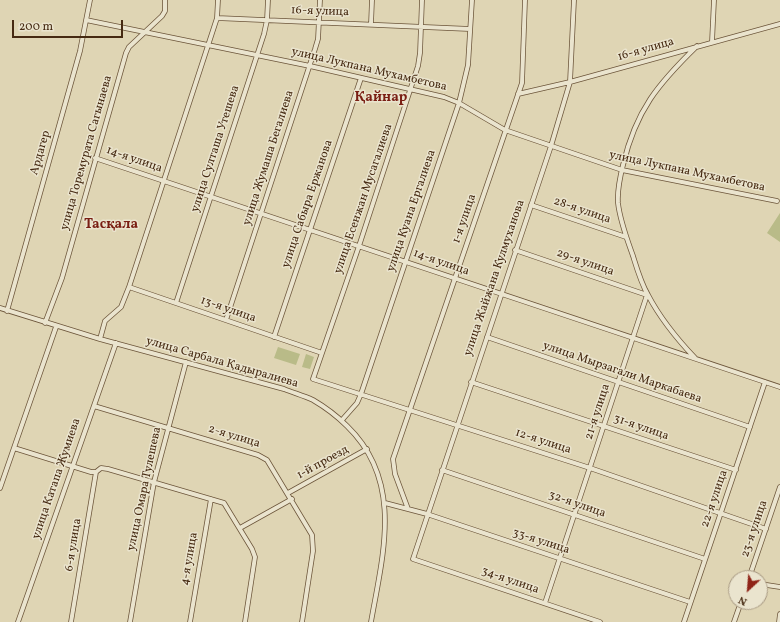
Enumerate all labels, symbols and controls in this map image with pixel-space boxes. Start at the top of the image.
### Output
street label: 16-я улица [291,4,349,20]
scale bar [14,12,125,38]
text: 200 m [19,19,53,35]
street label: 16-я улица [616,35,676,65]
street label: улица Лукпана Мухамбетова [290,45,448,95]
street label: улица Торемурата Сагынаева [58,74,116,232]
street label: улица Султаша Утешева [189,84,243,214]
street label: улица Жумаша Бегалиева [240,89,298,227]
district label: Қайнар [355,90,407,106]
street label: улица Есенжан Мусагалиева [332,122,396,276]
street label: Ардагер [28,129,54,177]
street label: улица Сабыра Ержанова [279,138,337,270]
street label: 14-я улица [104,144,164,176]
street label: улица Куана Ергалиева [384,148,440,274]
street label: улица Лукпана Мухамбетова [608,148,766,196]
street label: 1-я улица [450,192,480,246]
street label: 28-я улица [551,194,613,228]
street label: улица Жайжана Кулмуханова [461,198,529,358]
district label: Тасқала [84,217,138,233]
street label: 29-я улица [554,246,616,280]
street label: 14-я улица [411,247,471,279]
street label: 13-я улица [198,294,258,326]
street label: улица Сарбала Қадыралиева [144,334,300,392]
street label: улица Мырзагали Маркабаева [541,339,703,407]
street label: 21-я улица [582,382,614,442]
street label: 31-я улица [611,412,671,444]
street label: улица Катапа Жумиева [30,417,84,541]
street label: 2-я улица [206,422,262,452]
street label: улица Омара Тулешева [125,426,165,552]
street label: 12-я улица [513,426,573,458]
street label: 1-й проезд [295,443,351,483]
street label: 22-я улица [698,468,732,530]
street label: 32-я улица [546,488,608,522]
street label: 23-я улица [739,499,771,559]
street label: 6-я улица [63,517,85,573]
street label: 33-я улица [511,526,571,558]
street label: 4-я улица [178,531,202,587]
street label: 34-я улица [479,564,541,598]
north arrow [728,570,768,610]
text: N [736,592,750,609]

